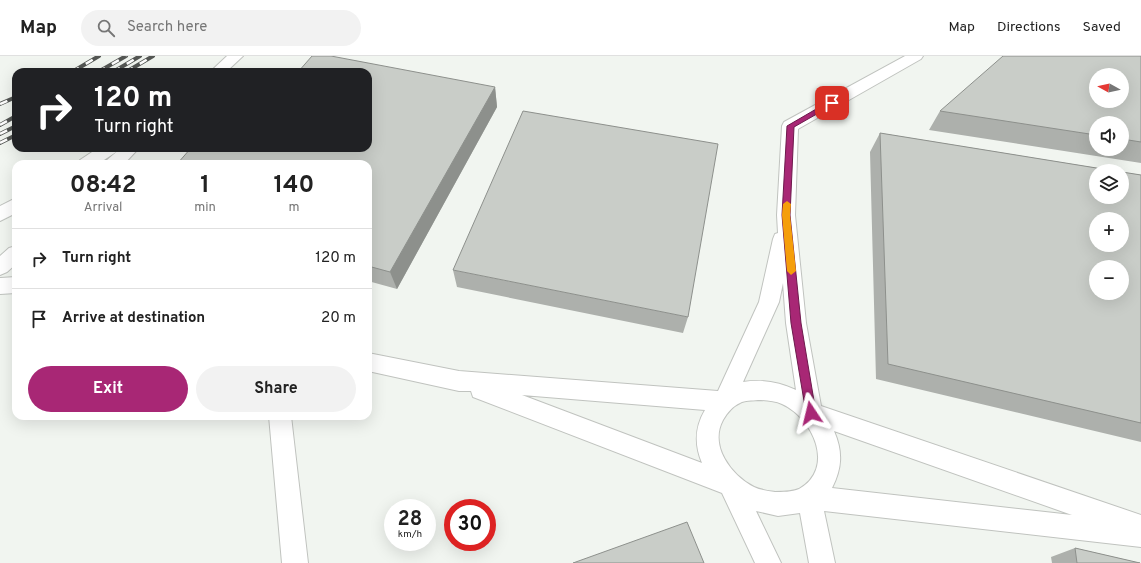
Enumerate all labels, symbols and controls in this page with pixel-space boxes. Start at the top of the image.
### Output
search box [81,10,361,46]
text: Map [20,16,57,40]
icon: search [95,17,117,39]
text: Search here [127,18,207,37]
text: Map [949,19,975,36]
text: Directions [997,19,1061,36]
text: Saved [1083,19,1121,36]
north arrow [1089,68,1129,108]
map controls [1089,68,1129,300]
text: 120 m [94,81,172,117]
icon: right [28,84,80,136]
pin [815,86,849,120]
icon: arrive [821,92,843,114]
text: Turn right [94,116,174,139]
button: sound [1089,116,1129,156]
button: layers [1089,164,1129,204]
text: 08:42 [70,171,136,201]
text: 1 [200,171,210,201]
text: 140 [273,171,314,201]
text: Arrival [84,200,122,216]
text: min [194,200,216,216]
text: m [288,200,299,216]
button: + [1089,212,1129,252]
icon: right [28,248,50,270]
text: Turn right [62,249,131,268]
text: 120 m [315,249,356,268]
button: − [1089,260,1129,300]
icon: arrive [28,308,50,330]
text: Arrive at destination [62,309,205,328]
text: 20 m [321,309,356,328]
button: Exit [28,366,188,412]
button: Share [196,366,356,412]
position arrow [790,392,832,434]
speed limit sign: 30 [444,499,496,551]
text: 28 [398,507,422,533]
text: km/h [398,528,422,541]

